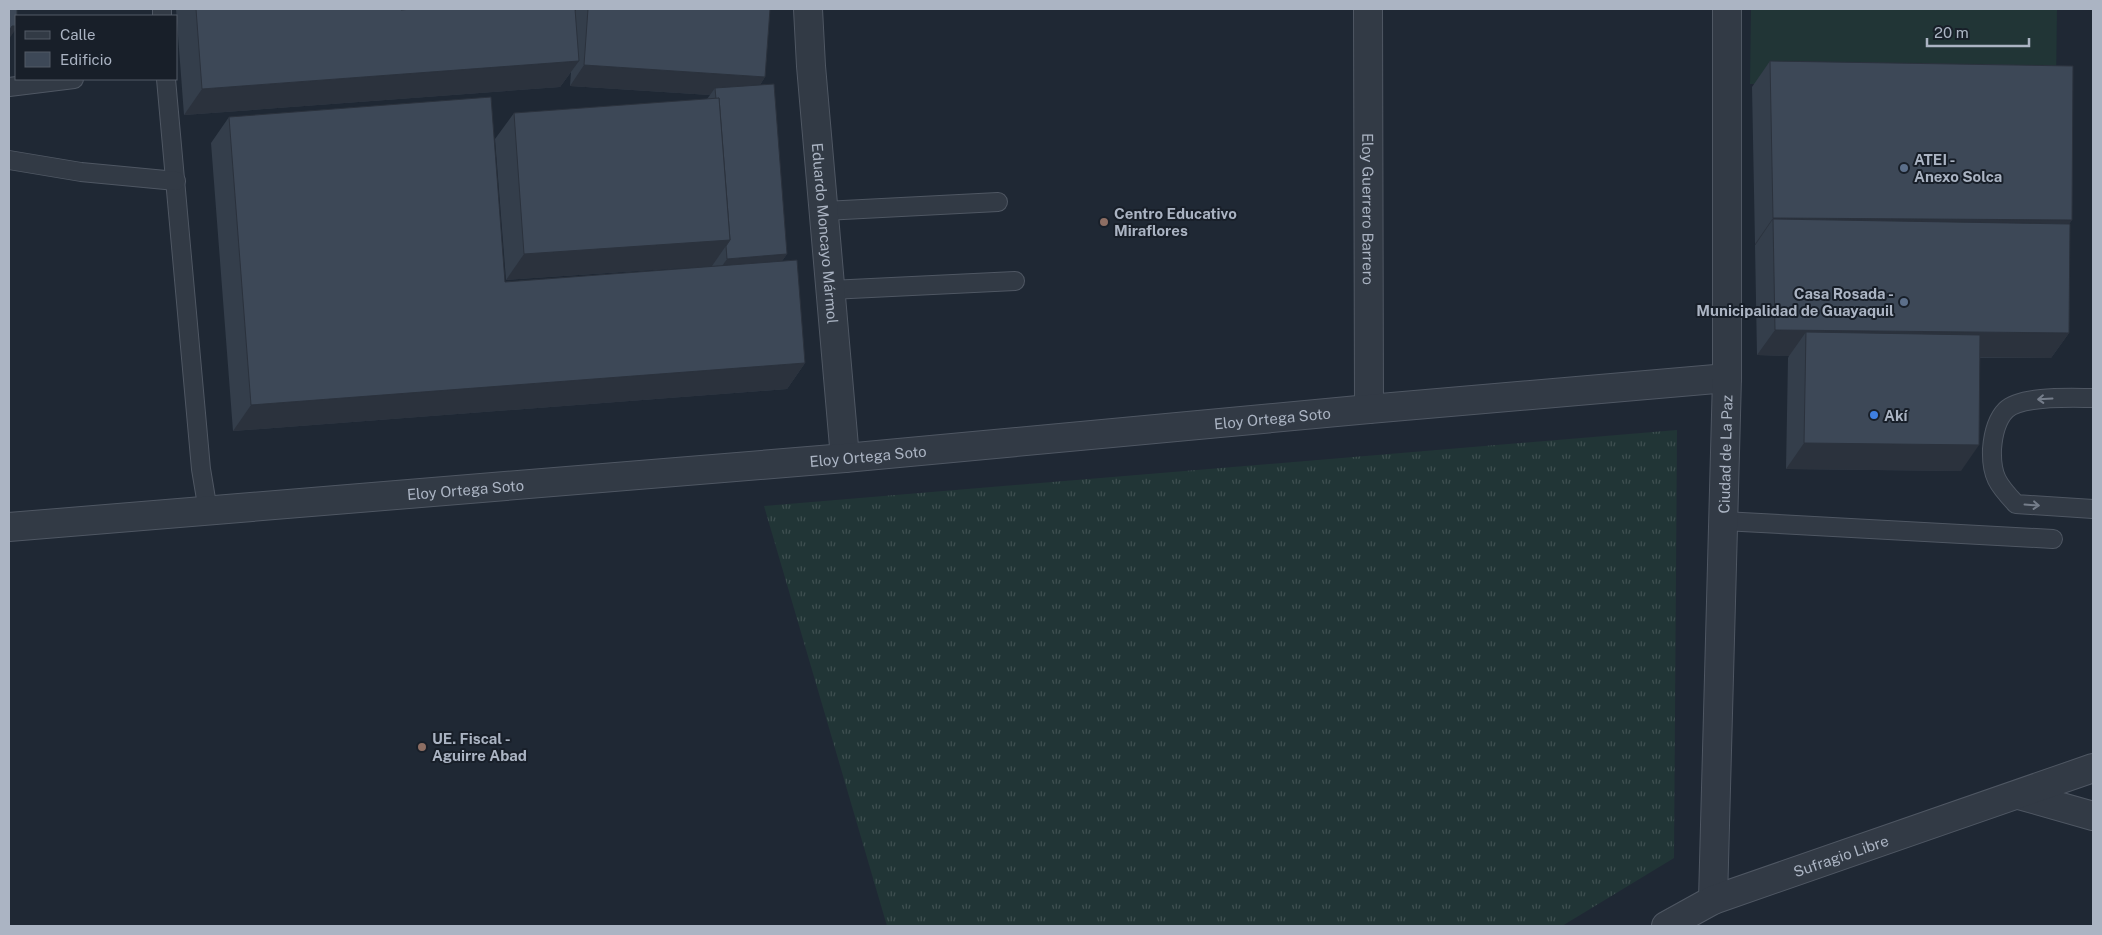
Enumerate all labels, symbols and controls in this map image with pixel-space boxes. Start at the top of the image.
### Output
legend [15,15,178,80]
scale bar [1927,15,2030,47]
text: 20 m [1934,24,1969,41]
text: Calle [60,26,96,43]
text: Edificio [60,51,112,68]
street label: Eloy Guerrero Barrero [1360,133,1377,285]
street label: Eduardo Moncayo Mármol [809,142,842,325]
place label: ATEI - Anexo Solca [1914,151,2002,185]
marker: ATEI - Anexo Solca [1898,162,1910,174]
place label: Centro Educativo Miraflores [1114,205,1237,239]
marker: Centro Educativo Miraflores [1098,216,1110,228]
place label: Casa Rosada - Municipalidad de Guayaquil [1696,285,1894,319]
marker: Casa Rosada - Municipalidad de Guayaquil [1898,296,1910,308]
street label: Ciudad de La Paz [1715,395,1735,514]
one-way arrow [2037,395,2053,404]
street label: Eloy Ortega Soto [1213,404,1332,432]
place label: Akí [1884,407,1909,424]
marker: Akí [1868,409,1880,421]
street label: Eloy Ortega Soto [809,442,927,469]
street label: Eloy Ortega Soto [406,476,525,503]
one-way arrow [2024,500,2040,509]
place label: UE. Fiscal - Aguirre Abad [432,730,527,764]
marker: UE. Fiscal - Aguirre Abad [416,741,428,753]
street label: Sufragio Libre [1791,831,1891,880]

